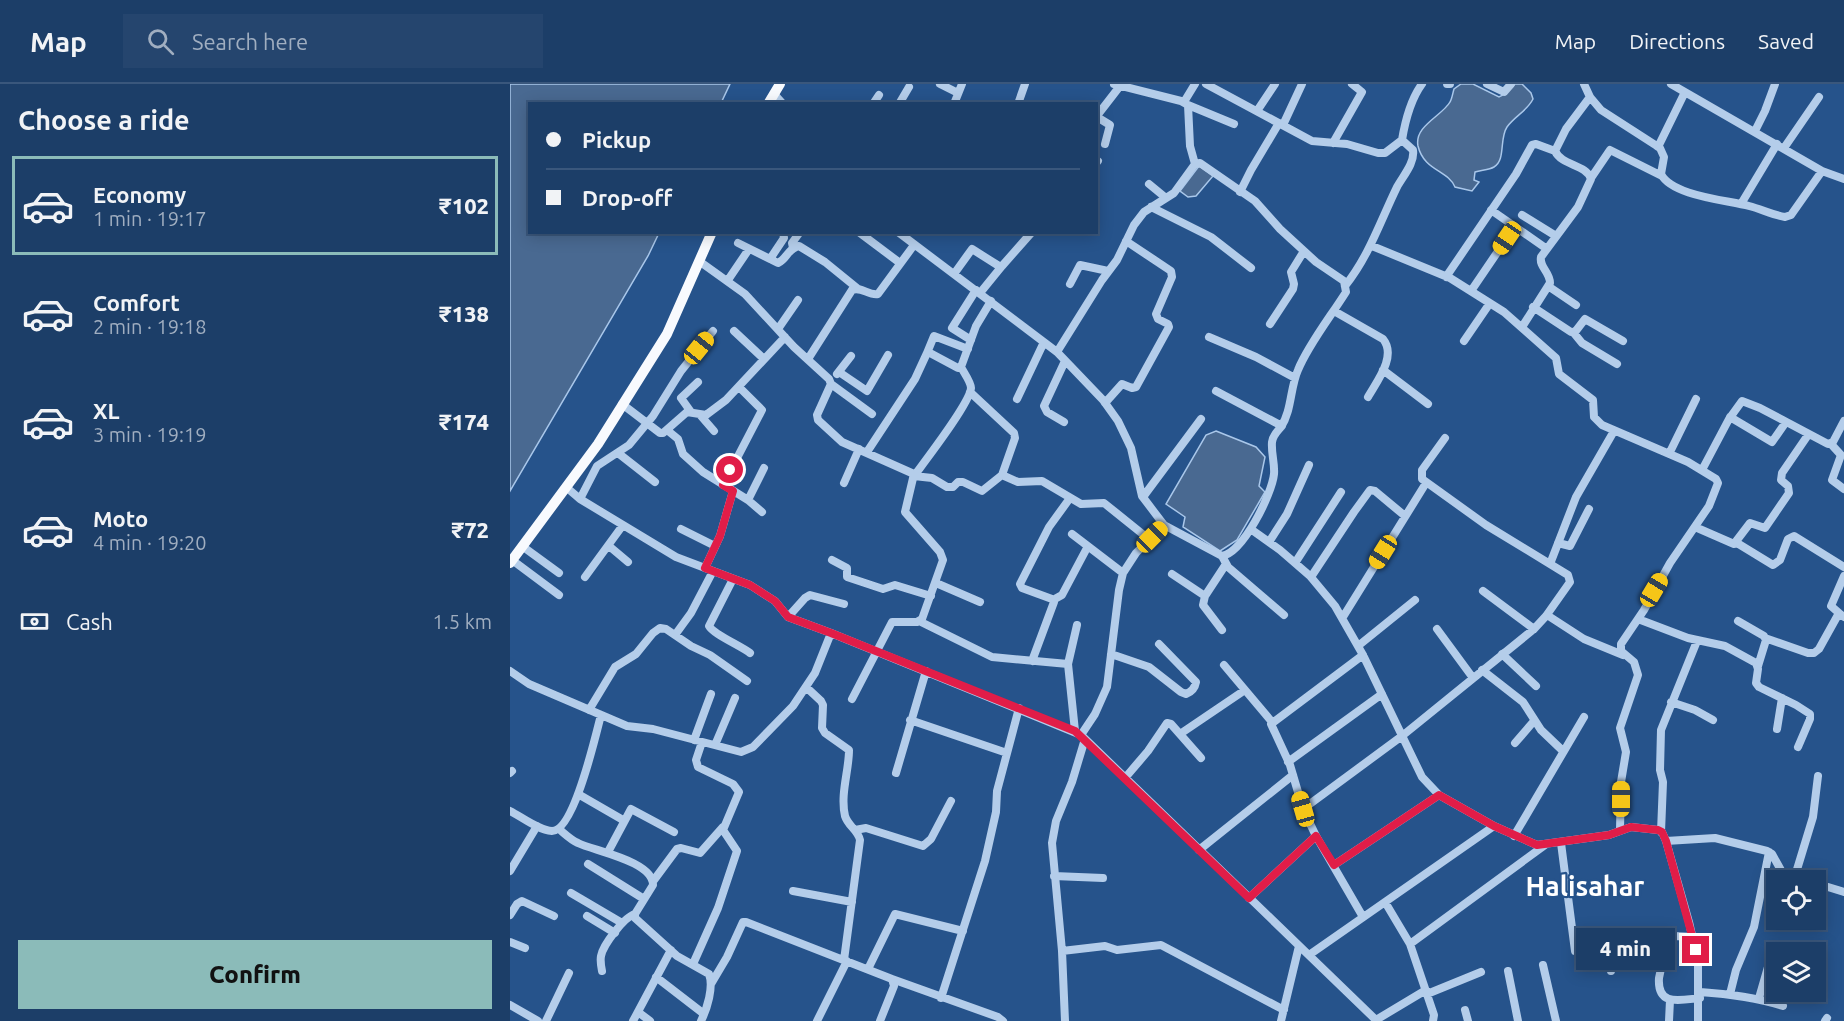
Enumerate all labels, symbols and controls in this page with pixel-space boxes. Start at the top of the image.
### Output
search box [123,14,543,68]
icon: search [144,25,177,58]
text: Map [30,26,87,57]
text: Search here [192,29,308,54]
text: Map [1555,29,1596,53]
text: Directions [1629,29,1725,53]
text: Saved [1758,29,1814,53]
text: Choose a ride [18,105,190,135]
text: Pickup [582,127,651,152]
icon: car [21,179,75,233]
text: Economy [93,182,186,207]
text: Drop-off [582,185,672,210]
text: ₹102 [439,193,489,218]
text: 1 min · 19:17 [93,207,207,230]
car [1489,218,1525,258]
icon: car [21,287,75,341]
text: Comfort [93,290,180,315]
text: ₹138 [439,301,489,326]
text: 2 min · 19:18 [93,315,207,338]
car [681,328,717,368]
icon: car [21,395,75,449]
text: XL [93,398,120,423]
text: ₹174 [439,409,489,434]
text: 3 min · 19:19 [93,423,207,446]
route start [716,456,743,483]
icon: car [21,503,75,557]
text: Moto [93,506,148,531]
text: ₹72 [452,517,489,542]
car [1133,518,1171,556]
text: 4 min · 19:20 [93,531,207,554]
car [1366,532,1400,572]
car [1637,570,1671,610]
icon: cash [18,605,51,638]
text: Cash [66,609,113,634]
text: 1.5 km [433,610,492,633]
car [1612,781,1630,817]
car [1289,789,1317,829]
map controls [1766,870,1826,1002]
button: locate [1766,870,1826,930]
district label: Halisahar [1526,871,1644,901]
callout: 4 min [1576,929,1675,971]
route end [1682,936,1709,963]
text: 4 min [1600,937,1651,960]
button: Confirm [18,940,492,1009]
button: layers [1766,942,1826,1002]

